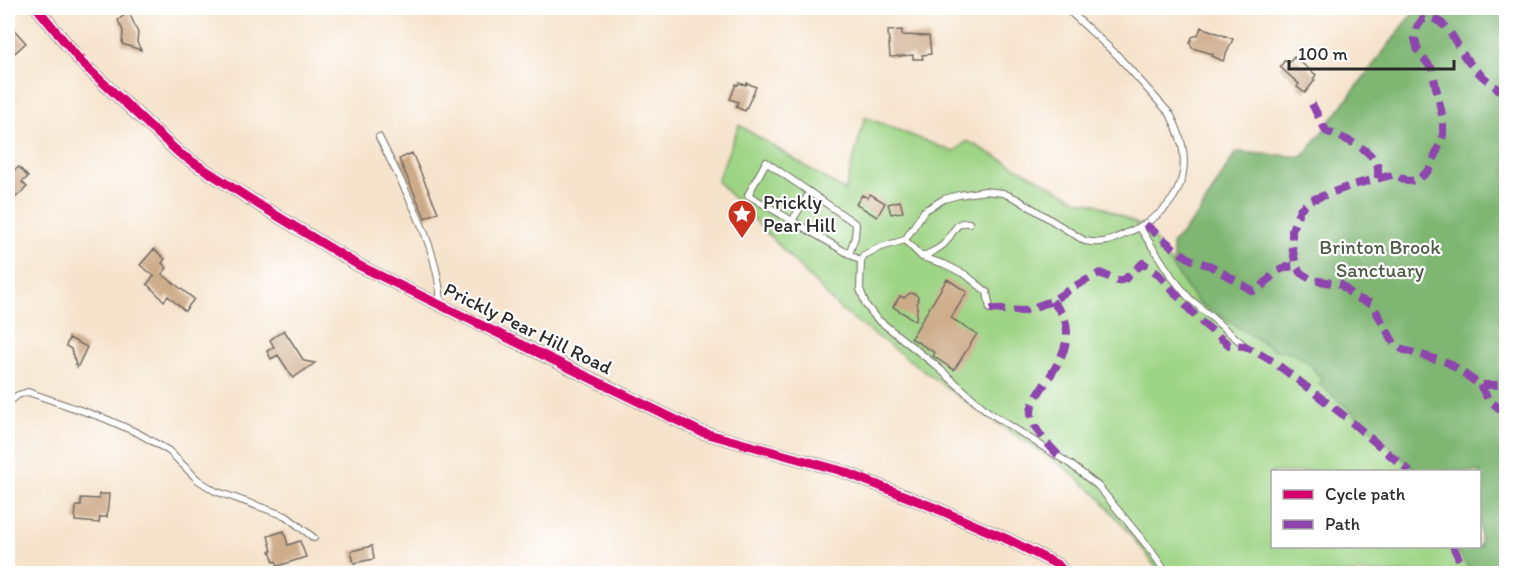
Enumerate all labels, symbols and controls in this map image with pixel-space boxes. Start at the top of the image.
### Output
scale bar [1289,33,1454,71]
text: 100 m [1298,43,1348,65]
place label: Prickly Pear Hill [763,190,836,237]
place icon: Prickly Pear Hill [726,198,758,240]
park label: Brinton Brook Sanctuary [1319,235,1441,282]
street label: Prickly Pear Hill Road [440,277,616,379]
legend [1271,470,1481,548]
text: Cycle path [1325,483,1406,505]
text: Path [1325,513,1360,535]

